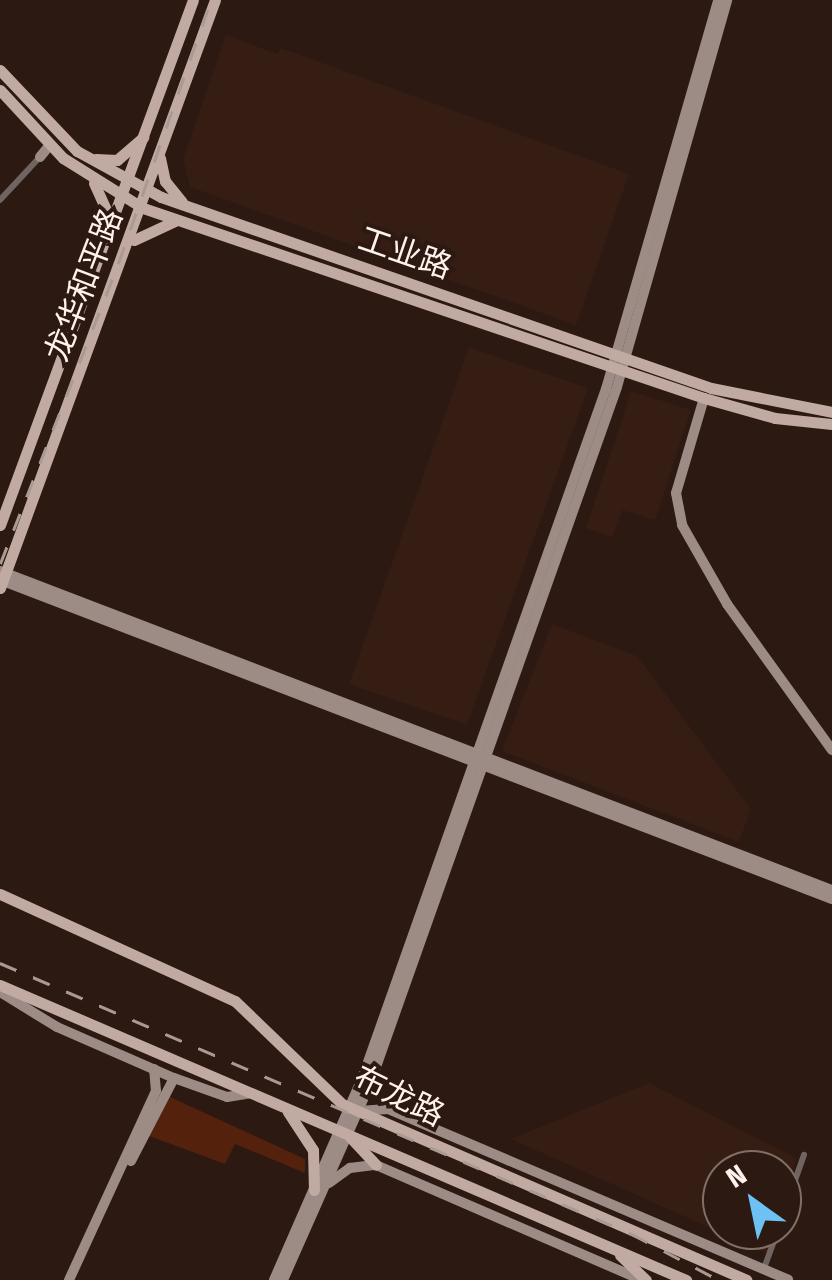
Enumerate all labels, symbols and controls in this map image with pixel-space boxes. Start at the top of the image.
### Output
street label: 龙华和平路 [37,203,131,367]
street label: 工业路 [353,219,457,287]
street label: 布龙路 [347,1058,451,1134]
north arrow [702,1150,802,1250]
text: N [720,1158,753,1195]

